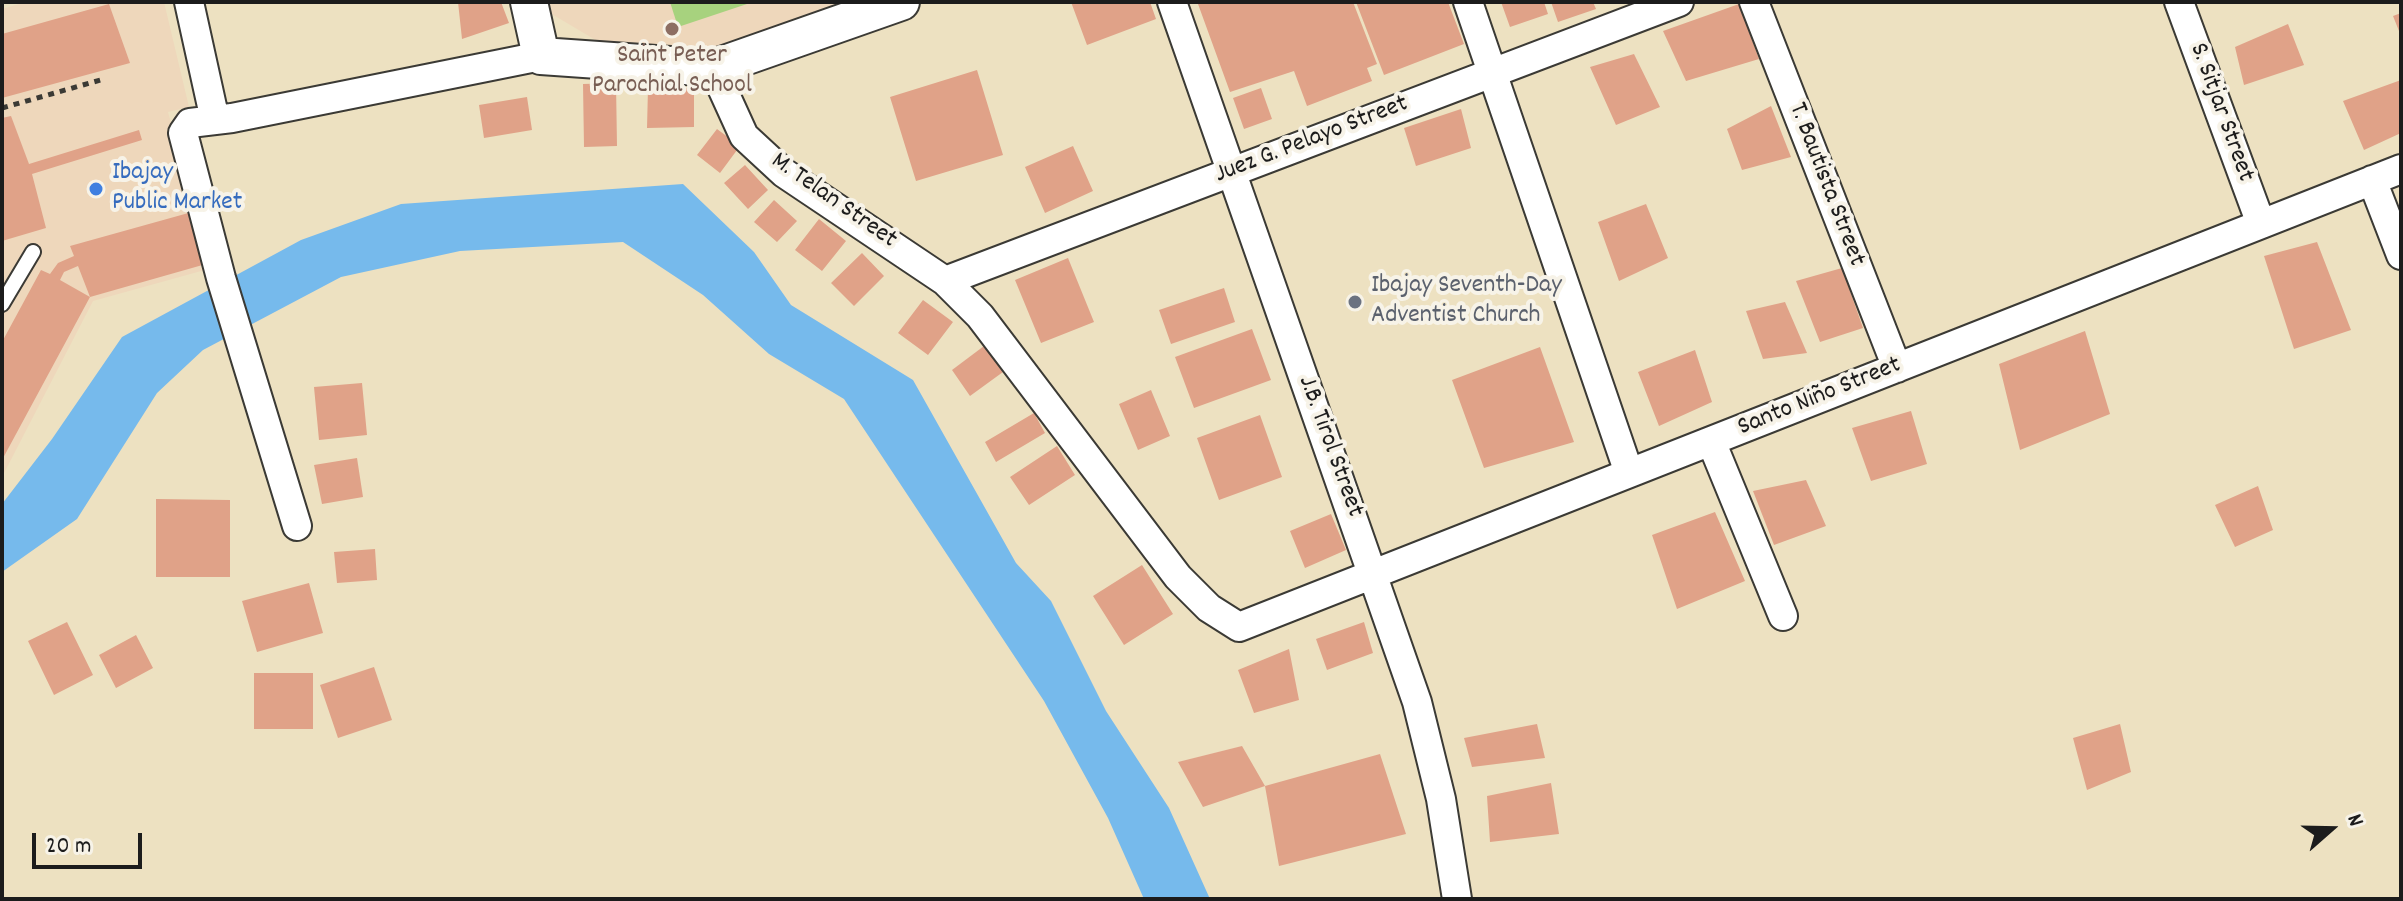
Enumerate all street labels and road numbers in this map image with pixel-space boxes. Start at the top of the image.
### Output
street label: S. Sitjar Street [2180,39,2260,187]
street label: Juez G. Pelayo Street [1211,90,1413,192]
street label: T. Bautista Street [1780,99,1870,271]
street label: M. Telan Street [764,147,902,257]
street label: Santo Niño Street [1734,351,1906,445]
street label: J.B. Tirol Street [1289,372,1369,522]

